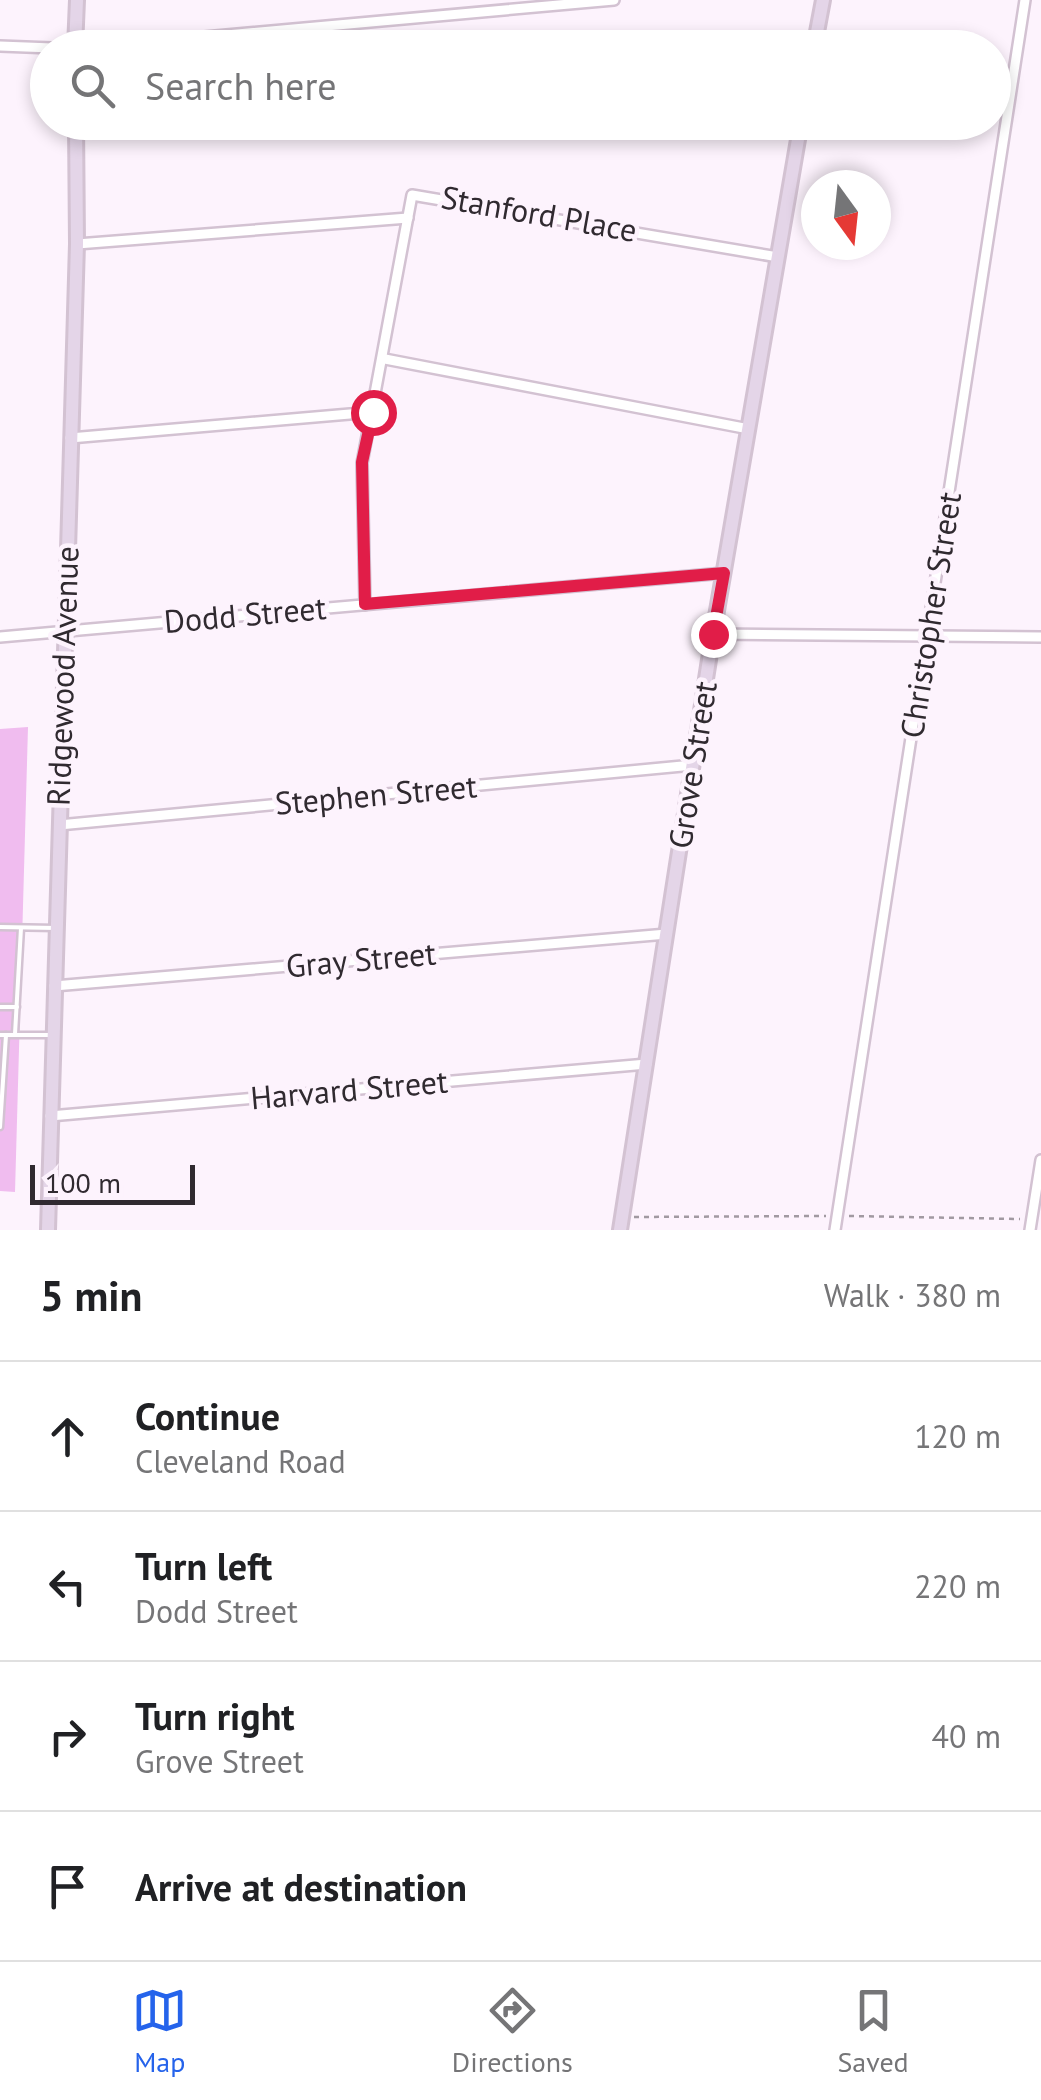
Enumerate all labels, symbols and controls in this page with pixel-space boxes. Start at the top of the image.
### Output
search box [30,30,1011,140]
icon: search [65,58,120,113]
text: Search here [145,61,337,110]
north arrow [801,170,891,260]
street label: Stanford Place [438,175,640,251]
route start [351,390,397,436]
street label: Christopher Street [890,489,970,741]
street label: Ridgewood Avenue [36,545,88,807]
street label: Dodd Street [162,586,328,642]
route end [691,612,737,658]
street label: Grove Street [658,678,726,852]
street label: Stephen Street [273,764,479,824]
street label: Gray Street [284,932,438,986]
street label: Harvard Street [248,1059,449,1119]
scale bar [30,1160,195,1204]
text: 100 m [45,1164,121,1201]
text: 5 min [40,1268,142,1323]
text: Walk · 380 m [824,1274,1001,1316]
text: Continue [135,1391,280,1440]
icon: ahead [40,1409,95,1464]
text: 120 m [914,1415,1001,1457]
text: Cleveland Road [135,1440,346,1482]
text: Turn left [135,1541,272,1590]
icon: left [40,1559,95,1614]
text: 220 m [914,1565,1001,1607]
text: Dodd Street [135,1590,298,1632]
text: Turn right [135,1691,295,1740]
icon: right [40,1709,95,1764]
text: 40 m [932,1715,1001,1757]
text: Grove Street [135,1740,304,1782]
icon: arrive [40,1859,95,1914]
text: Arrive at destination [135,1862,467,1911]
tab: Map [132,1983,187,2080]
tab: Directions [452,1983,573,2080]
tab: Saved [837,1983,909,2080]

